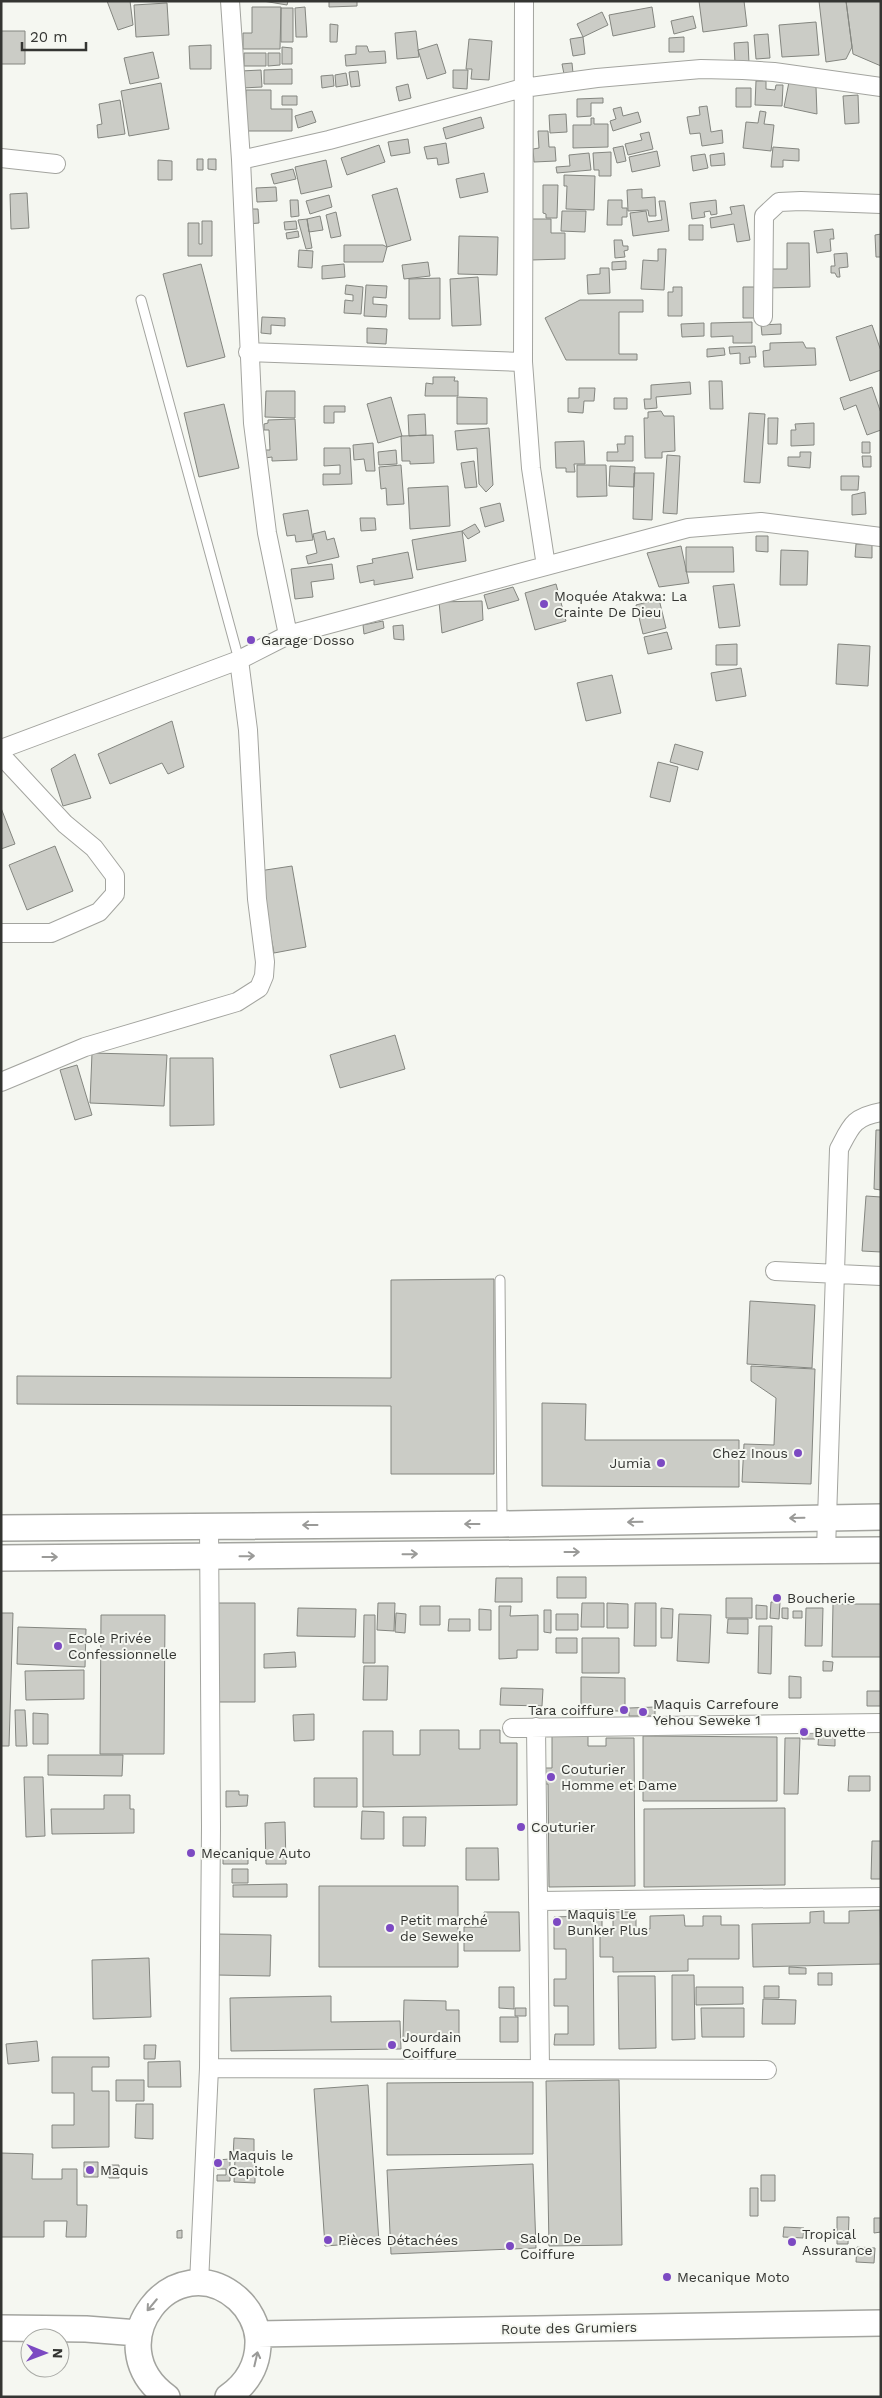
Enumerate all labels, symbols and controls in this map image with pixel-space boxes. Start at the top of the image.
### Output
scale bar [22,20,86,52]
text: 20 m [30,28,68,46]
place label: Moquée Atakwa: La Crainte De Dieu [554,588,687,620]
marker: Moquée Atakwa: La Crainte De Dieu [538,598,550,610]
place label: Garage Dosso [261,632,354,648]
marker: Garage Dosso [245,634,257,646]
place label: Chez Inous [712,1445,788,1461]
marker: Chez Inous [792,1447,804,1459]
place label: Jumia [610,1455,651,1471]
marker: Jumia [655,1457,667,1469]
one-way arrow [789,1513,806,1523]
one-way arrow [627,1517,643,1526]
one-way arrow [464,1519,480,1529]
one-way arrow [302,1521,318,1530]
one-way arrow [564,1547,580,1557]
one-way arrow [402,1549,418,1559]
one-way arrow [239,1551,255,1560]
one-way arrow [42,1552,58,1562]
place label: Boucherie [787,1590,855,1606]
marker: Boucherie [771,1592,783,1604]
place label: Ecole Privée Confessionnelle [68,1630,177,1662]
marker: Ecole Privée Confessionnelle [52,1640,64,1652]
place label: Maquis Carrefoure Yehou Seweke 1 [653,1696,779,1728]
place label: Tara coiffure [528,1702,614,1718]
marker: Tara coiffure [618,1704,630,1716]
marker: Maquis Carrefoure Yehou Seweke 1 [637,1706,649,1718]
place label: Buvette [814,1724,866,1740]
marker: Buvette [798,1726,810,1738]
place label: Couturier Homme et Dame [561,1761,677,1793]
marker: Couturier Homme et Dame [545,1771,557,1783]
place label: Couturier [531,1819,596,1835]
marker: Couturier [515,1821,527,1833]
place label: Mecanique Auto [201,1845,311,1861]
marker: Mecanique Auto [185,1847,197,1859]
place label: Maquis Le Bunker Plus [567,1906,648,1938]
place label: Petit marché de Seweke [400,1912,488,1944]
marker: Maquis Le Bunker Plus [551,1916,563,1928]
marker: Petit marché de Seweke [384,1922,396,1934]
place label: Jourdain Coiffure [402,2029,461,2061]
marker: Jourdain Coiffure [386,2039,398,2051]
place label: Maquis le Capitole [228,2147,293,2179]
marker: Maquis le Capitole [212,2157,224,2169]
place label: Maquis [100,2162,148,2178]
marker: Maquis [84,2164,96,2176]
place label: Tropical Assurance [802,2226,873,2258]
place label: Salon De Coiffure [520,2230,581,2262]
place label: Pièces Détachées [338,2232,458,2248]
marker: Pièces Détachées [322,2234,334,2246]
marker: Tropical Assurance [786,2236,798,2248]
marker: Salon De Coiffure [504,2240,516,2252]
place label: Mecanique Moto [677,2269,790,2285]
marker: Mecanique Moto [661,2271,673,2283]
one-way arrow [147,2299,158,2312]
street label: Route des Grumiers [501,2319,637,2337]
north arrow [20,2328,70,2378]
text: N [50,2348,66,2359]
one-way arrow [252,2351,261,2367]

